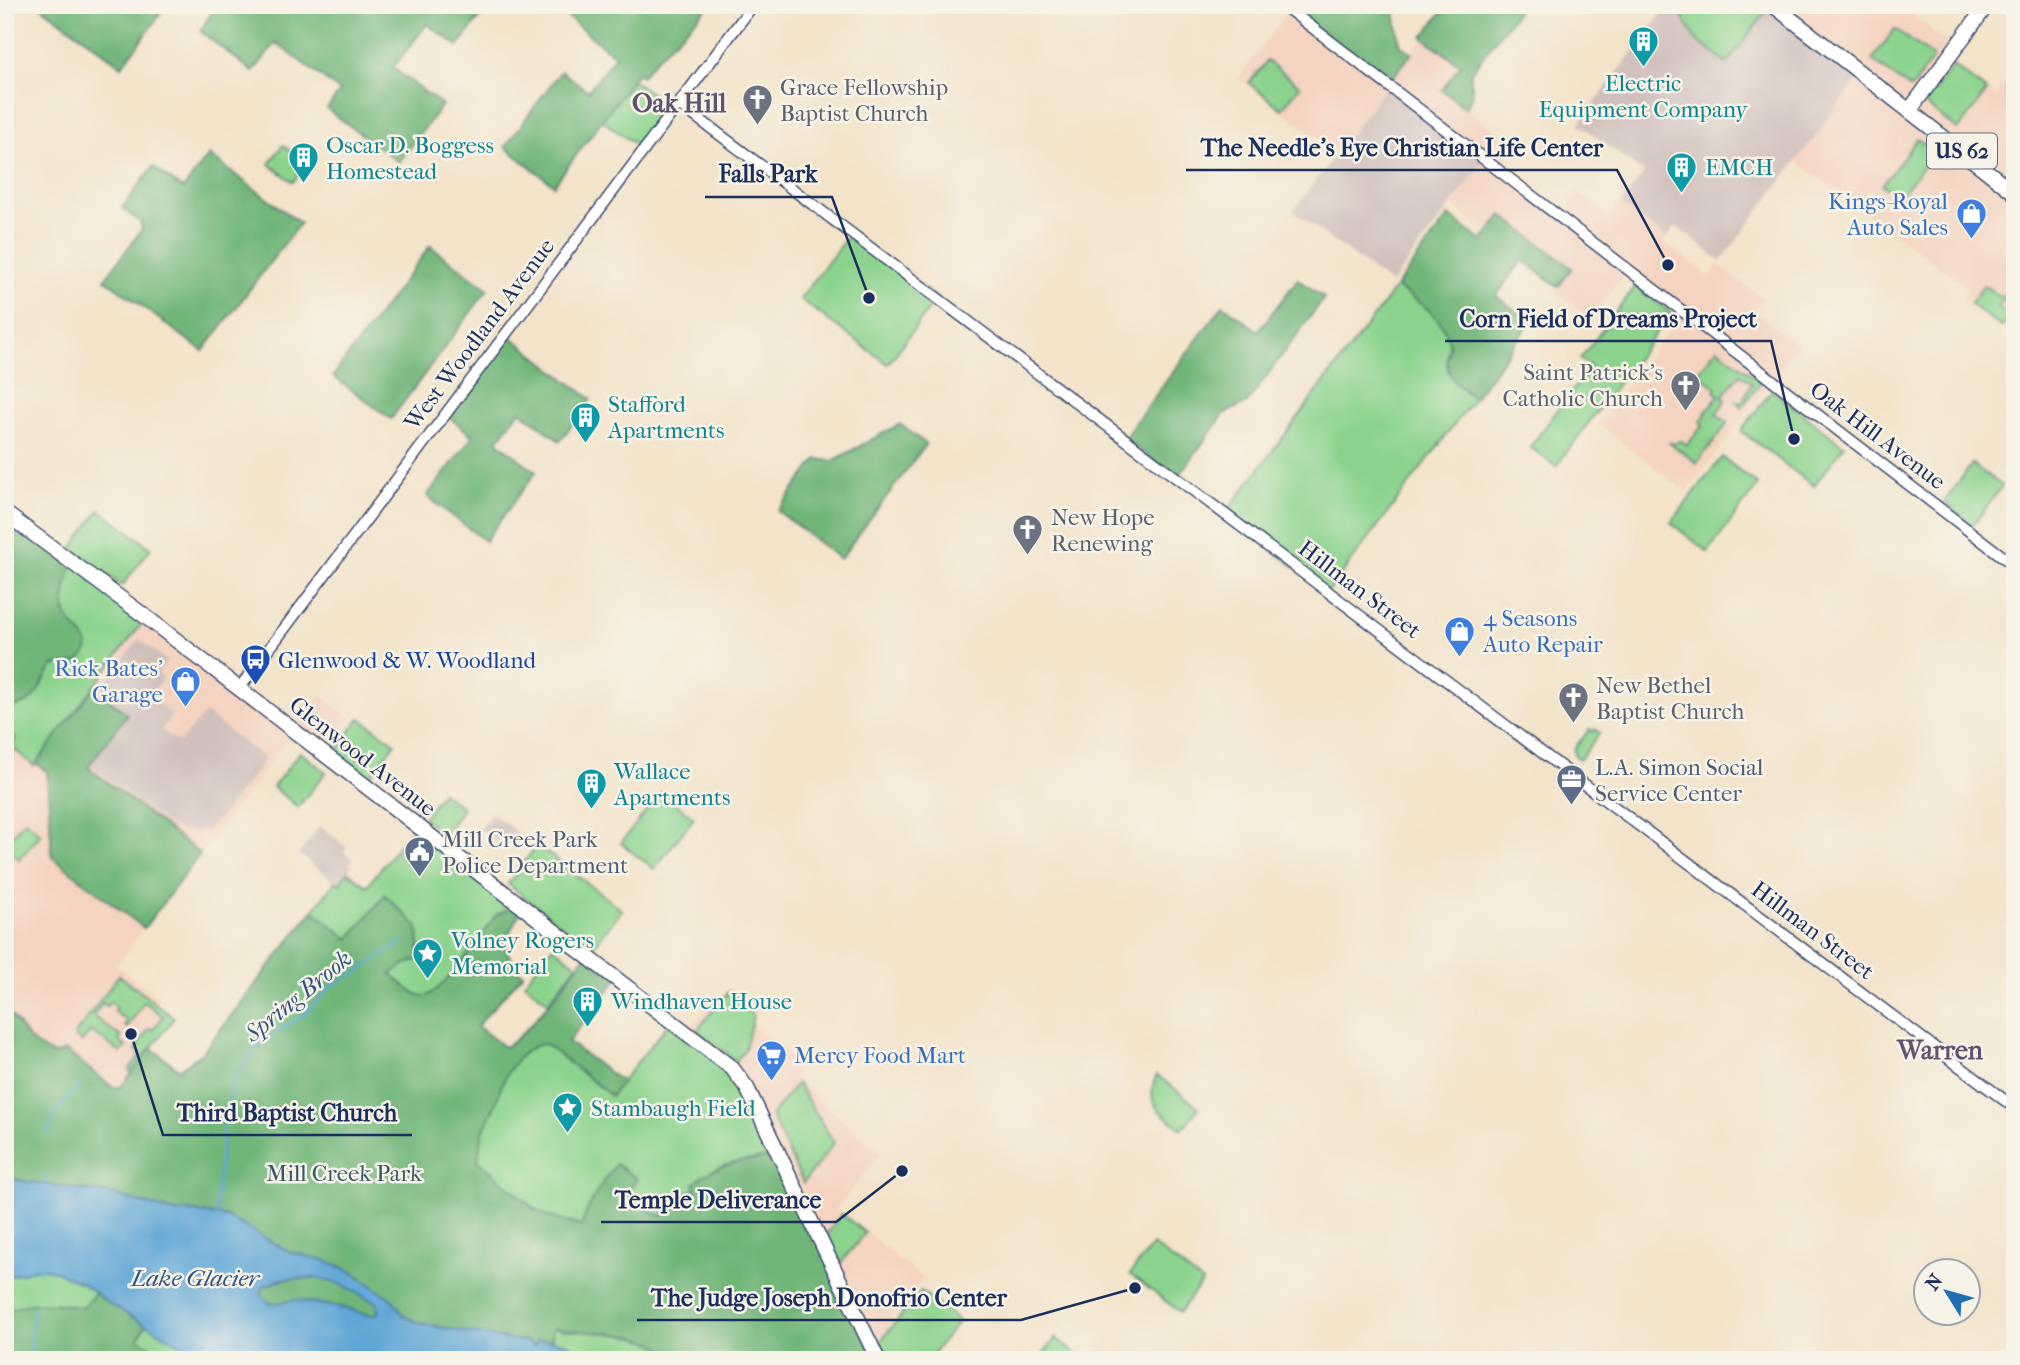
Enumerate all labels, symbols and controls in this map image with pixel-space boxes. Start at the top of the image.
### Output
building icon: Electric Equipment Company [1626,25,1660,69]
place label: Electric Equipment Company [1538,70,1748,123]
place label: Grace Fellowship Baptist Church [780,74,948,127]
church icon: Grace Fellowship Baptist Church [740,83,774,127]
district label: Oak Hill [632,88,727,119]
callout: The Needle's Eye Christian Life Center [1186,125,1617,170]
place label: Oscar D. Boggess Homestead [326,132,494,185]
text: The Needle's Eye Christian Life Center [1200,134,1604,162]
road number: US 62 [1927,134,1997,168]
building icon: Oscar D. Boggess Homestead [286,141,320,185]
building icon: EMCH [1665,150,1699,194]
callout: Falls Park [705,152,832,197]
place label: EMCH [1705,154,1774,181]
text: Falls Park [718,160,818,188]
place label: Kings-Royal Auto Sales [1828,188,1949,241]
shop icon: Kings-Royal Auto Sales [1954,197,1988,241]
street label: West Woodland Avenue [398,233,560,436]
callout: Corn Field of Dreams Project [1445,296,1771,341]
text: Corn Field of Dreams Project [1459,305,1757,333]
place label: Saint Patrick's Catholic Church [1503,359,1663,412]
church icon: Saint Patrick's Catholic Church [1669,368,1703,412]
street label: Oak Hill Avenue [1805,376,1951,495]
place label: Stafford Apartments [607,391,724,444]
building icon: Stafford Apartments [568,400,602,444]
place label: New Hope Renewing [1051,504,1155,557]
church icon: New Hope Renewing [1011,513,1045,557]
street label: Hillman Street [1293,535,1426,644]
place label: 4 Seasons Auto Repair [1482,605,1603,658]
shop icon: 4 Seasons Auto Repair [1443,614,1477,658]
bus stop icon: Glenwood & W. Woodland [238,643,272,687]
place label: Glenwood & W. Woodland [278,647,536,674]
place label: Rick Bates' Garage [54,655,163,708]
shop icon: Rick Bates' Garage [169,664,203,708]
place label: New Bethel Baptist Church [1596,672,1745,725]
church icon: New Bethel Baptist Church [1556,681,1590,725]
street label: Glenwood Avenue [284,691,441,822]
place label: L.A. Simon Social Service Center [1595,754,1764,807]
place label: Wallace Apartments [613,758,730,811]
office icon: L.A. Simon Social Service Center [1555,763,1589,807]
building icon: Wallace Apartments [574,767,608,811]
place label: Mill Creek Park Police Department [442,826,628,879]
public building icon: Mill Creek Park Police Department [402,835,436,879]
street label: Hillman Street [1746,876,1879,985]
place label: Volney Rogers Memorial [450,927,594,980]
place icon: Volney Rogers Memorial [411,936,445,980]
water label: Spring Brook [238,944,357,1048]
building icon: Windhaven House [571,984,605,1028]
place label: Windhaven House [610,988,792,1015]
district label: Warren [1896,1035,1984,1066]
supermarket icon: Mercy Food Mart [754,1038,788,1082]
place label: Mercy Food Mart [794,1042,966,1069]
callout: Third Baptist Church [163,1090,412,1135]
place icon: Stambaugh Field [551,1091,585,1135]
place label: Stambaugh Field [591,1095,756,1122]
text: Third Baptist Church [176,1099,398,1127]
park label: Mill Creek Park [266,1160,423,1187]
callout: Temple Deliverance [601,1177,836,1222]
text: Temple Deliverance [614,1186,821,1214]
north arrow [1912,1256,1982,1326]
water label: Lake Glacier [129,1264,261,1292]
text: N [1921,1270,1948,1295]
callout: The Judge Joseph Donofrio Center [637,1275,1021,1320]
text: The Judge Joseph Donofrio Center [650,1284,1008,1312]

